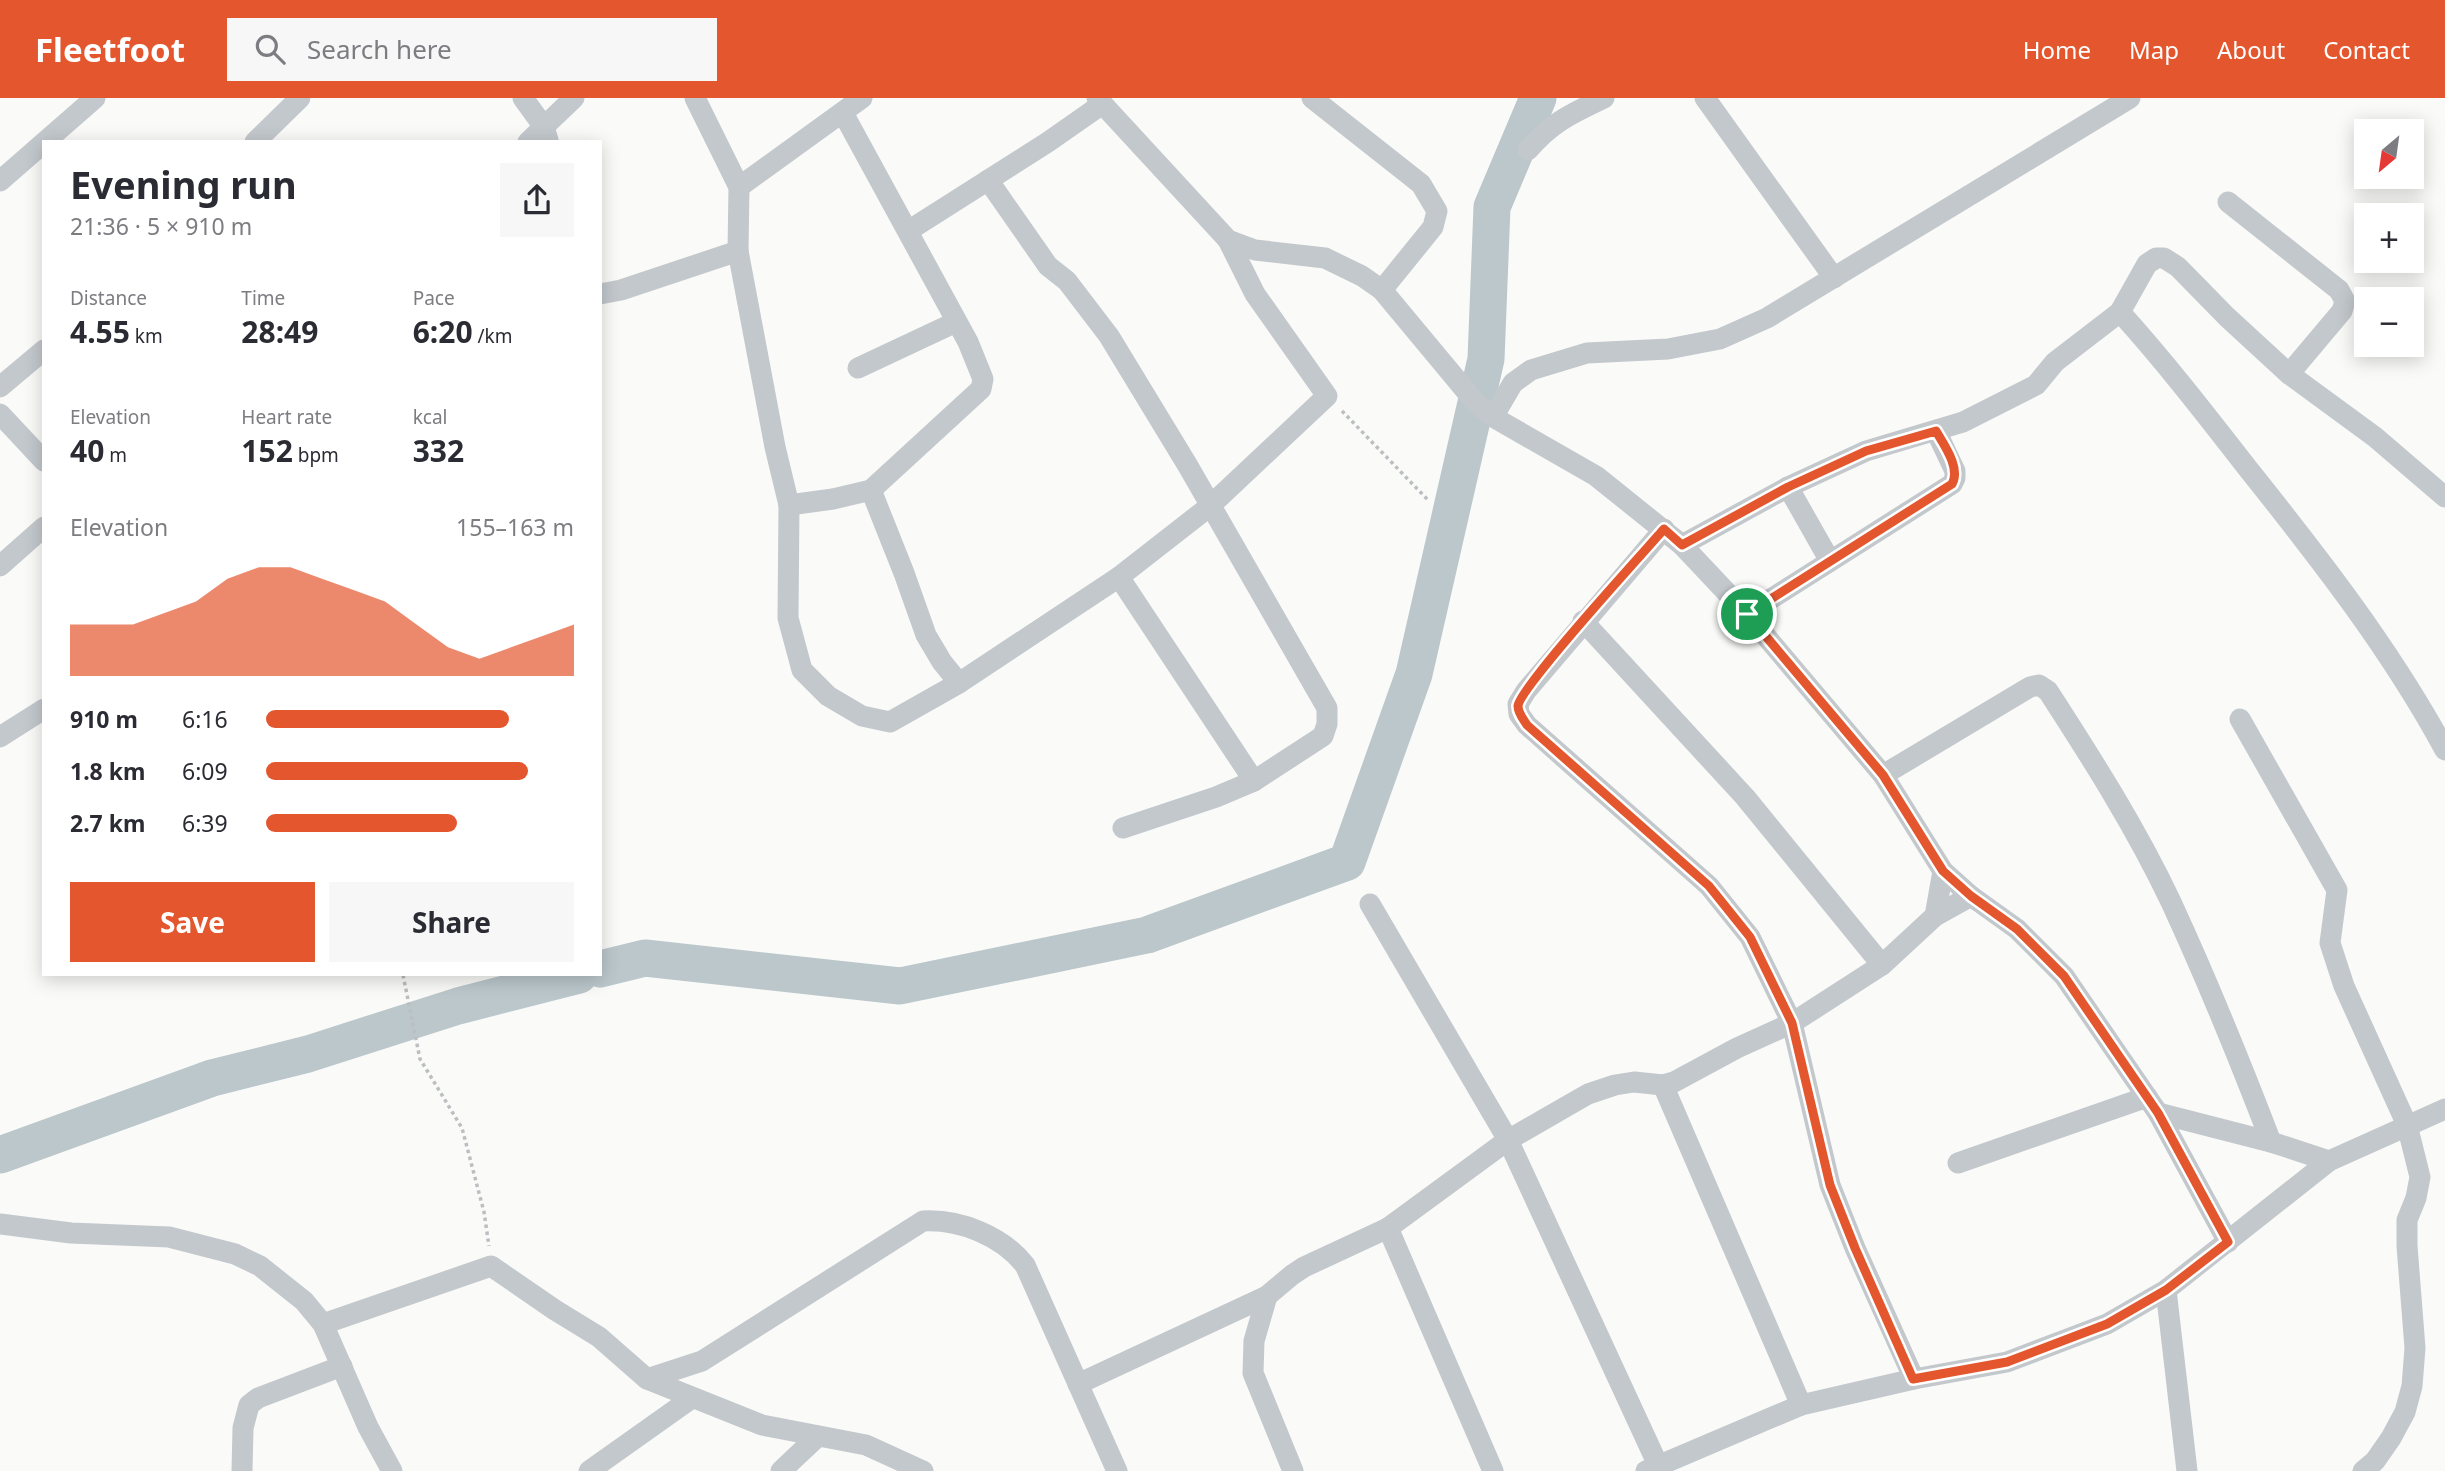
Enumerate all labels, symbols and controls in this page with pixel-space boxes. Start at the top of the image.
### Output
search box [227,18,717,81]
text: Fleetfoot [35,27,185,72]
icon: search [251,30,289,68]
text: Search here [307,31,452,67]
text: Home [2023,33,2091,66]
text: Map [2129,33,2179,66]
text: About [2217,33,2285,66]
text: Contact [2323,33,2410,66]
north arrow [2354,119,2424,189]
map controls [2354,119,2424,357]
text: Evening run [70,158,297,210]
button: share [500,163,574,237]
button: + [2354,203,2424,273]
text: 21:36 · 5 × 910 m [70,210,252,242]
text: Distance [70,285,147,311]
text: Time [241,285,285,311]
text: Pace [413,285,455,311]
button: − [2354,287,2424,357]
text: 4.55 [70,311,130,352]
text: 28:49 [241,311,318,352]
text: 6:20 [413,311,473,352]
text: km [130,323,163,349]
text: /km [473,323,513,349]
text: Elevation [70,404,151,430]
text: Heart rate [241,404,332,430]
text: kcal [413,404,447,430]
text: 40 [70,430,104,471]
text: 152 [241,430,293,471]
text: 332 [413,430,464,471]
text: m [104,442,127,468]
text: bpm [293,442,339,468]
text: Elevation [70,511,168,543]
text: 155–163 m [456,511,574,543]
pin [1717,584,1777,644]
icon: arrive [1728,595,1766,633]
text: 910 m [70,703,138,735]
text: 6:16 [182,703,228,735]
text: 1.8 km [70,755,145,787]
text: 6:09 [182,755,228,787]
text: 2.7 km [70,807,145,839]
text: 6:39 [182,807,228,839]
button: Save [70,882,315,962]
button: Share [329,882,574,962]

